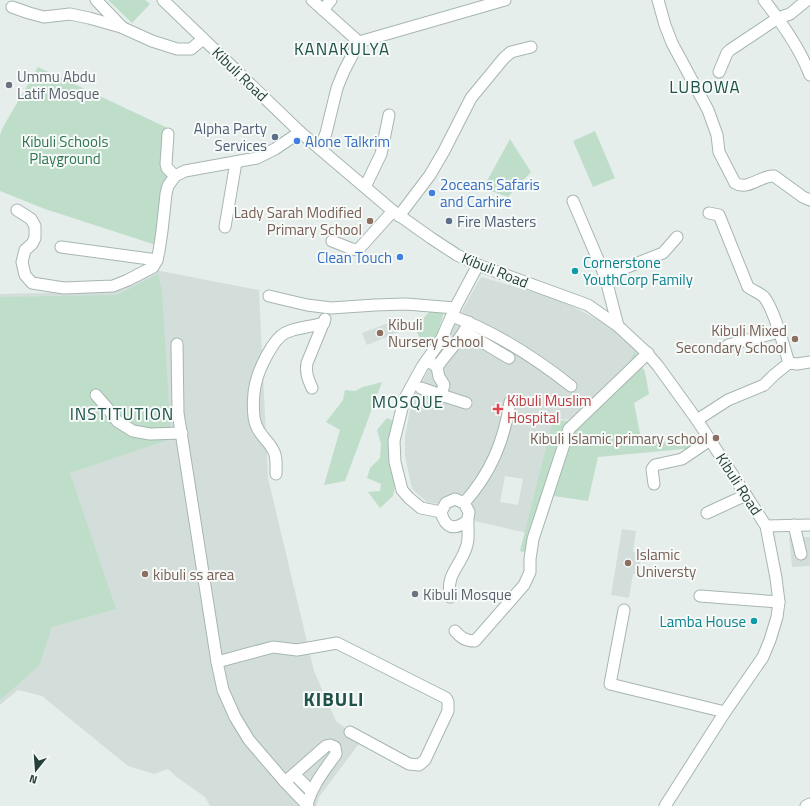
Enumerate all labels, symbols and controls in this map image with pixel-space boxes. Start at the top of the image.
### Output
district label: KANAKULYA [294,36,390,62]
street label: Kibuli Road [207,41,273,107]
place label: Ummu Abdu Latif Mosque [17,65,99,105]
district label: LUBOWA [669,74,741,100]
marker: Ummu Abdu Latif Mosque [4,80,14,90]
place label: Alpha Party Services [194,117,267,157]
park label: Kibuli Schools Playground [22,130,108,170]
place label: Alone Talkrim [305,130,390,153]
marker: Alpha Party Services [270,132,280,142]
marker: Alone Talkrim [292,136,302,146]
place label: 2oceans Safaris and Carhire [440,173,540,213]
marker: 2oceans Safaris and Carhire [427,188,437,198]
place label: Lady Sarah Modified Primary School [234,201,362,241]
place label: Fire Masters [457,210,536,233]
marker: Lady Sarah Modified Primary School [365,216,375,226]
marker: Fire Masters [444,216,454,226]
place label: Clean Touch [317,246,392,269]
street label: Kibuli Road [458,246,532,294]
place label: Cornerstone YouthCorp Family [583,251,693,291]
marker: Clean Touch [395,252,405,262]
marker: Cornerstone YouthCorp Family [570,266,580,276]
place label: Kibuli Nursery School [388,313,484,353]
place label: Kibuli Mixed Secondary School [676,319,787,359]
marker: Kibuli Nursery School [375,328,385,338]
marker: Kibuli Mixed Secondary School [790,334,800,344]
district label: MOSQUE [372,389,444,415]
place label: Kibuli Muslim Hospital [507,389,592,429]
district label: INSTITUTION [70,401,174,427]
marker: Kibuli Muslim Hospital [492,403,504,415]
place label: Kibuli Islamic primary school [530,427,708,450]
marker: Kibuli Islamic primary school [711,433,721,443]
street label: Kibuli Road [710,448,768,520]
place label: Islamic Universty [636,543,696,583]
marker: Islamic Universty [623,558,633,568]
place label: kibuli ss area [153,563,235,586]
marker: kibuli ss area [140,569,150,579]
place label: Kibuli Mosque [423,583,512,606]
marker: Kibuli Mosque [410,589,420,599]
place label: Lamba House [660,610,746,633]
marker: Lamba House [749,616,759,626]
district label: KIBULI [303,684,365,713]
north arrow [16,750,56,790]
text: N [27,771,39,788]

